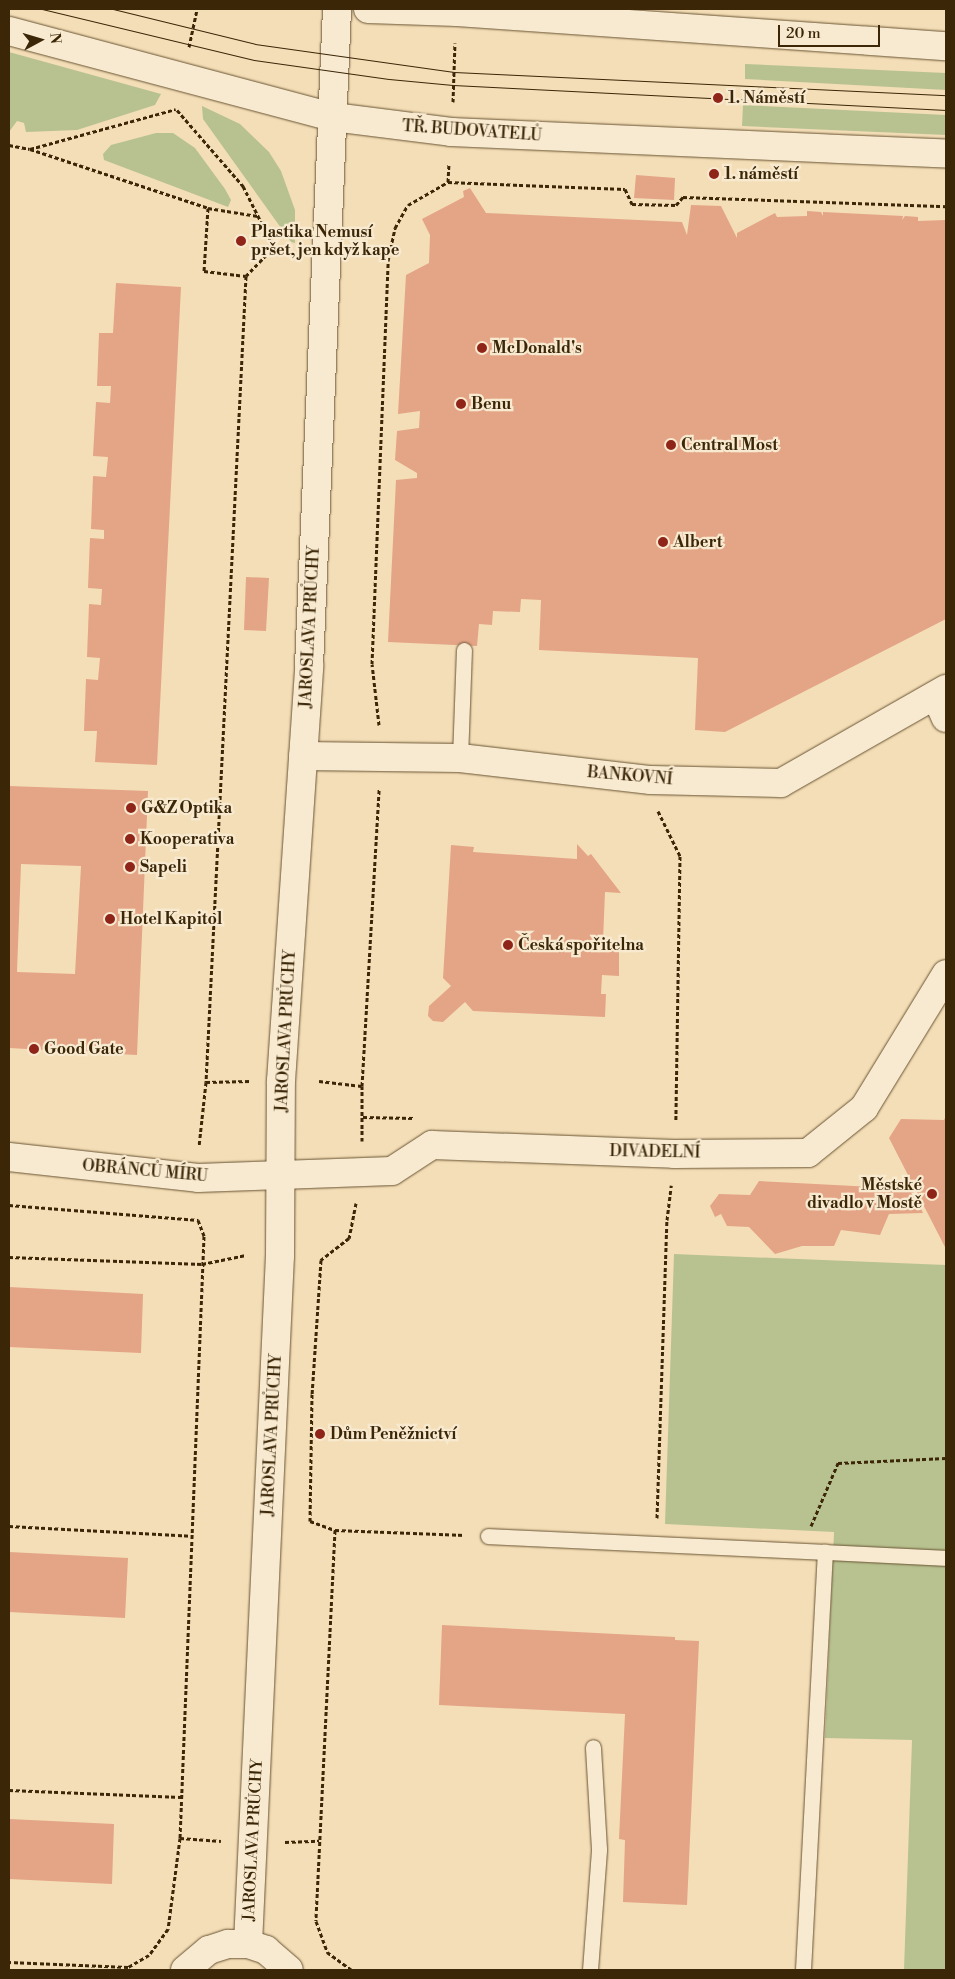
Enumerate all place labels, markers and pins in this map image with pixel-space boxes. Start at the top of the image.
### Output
place label: 1. Náměstí [728,88,805,108]
marker: 1. Náměstí [712,92,724,104]
place label: 1. náměstí [724,164,798,184]
marker: 1. náměstí [708,168,720,180]
place label: Plastika Nemusí pršet, jen když kape [251,222,399,260]
marker: Plastika Nemusí pršet, jen když kape [235,235,247,247]
place label: McDonald's [492,338,582,358]
marker: McDonald's [476,342,488,354]
place label: Benu [471,394,511,414]
marker: Benu [455,398,467,410]
place label: Central Most [681,435,778,455]
marker: Central Most [665,439,677,451]
place label: Albert [673,532,723,552]
marker: Albert [657,536,669,548]
place label: G&Z Optika [141,798,232,818]
marker: G&Z Optika [125,802,137,814]
place label: Kooperativa [140,829,234,849]
marker: Kooperativa [124,833,136,845]
place label: Sapeli [140,857,187,877]
marker: Sapeli [124,861,136,873]
place label: Hotel Kapitol [120,909,222,929]
marker: Hotel Kapitol [104,913,116,925]
place label: Česká spořitelna [518,935,644,955]
marker: Česká spořitelna [502,939,514,951]
place label: Good Gate [44,1039,124,1059]
marker: Good Gate [28,1043,40,1055]
place label: Městské divadlo v Mostě [807,1175,922,1213]
marker: Městské divadlo v Mostě [926,1188,938,1200]
place label: Dům Peněžnictví [330,1424,456,1444]
marker: Dům Peněžnictví [314,1428,326,1440]

